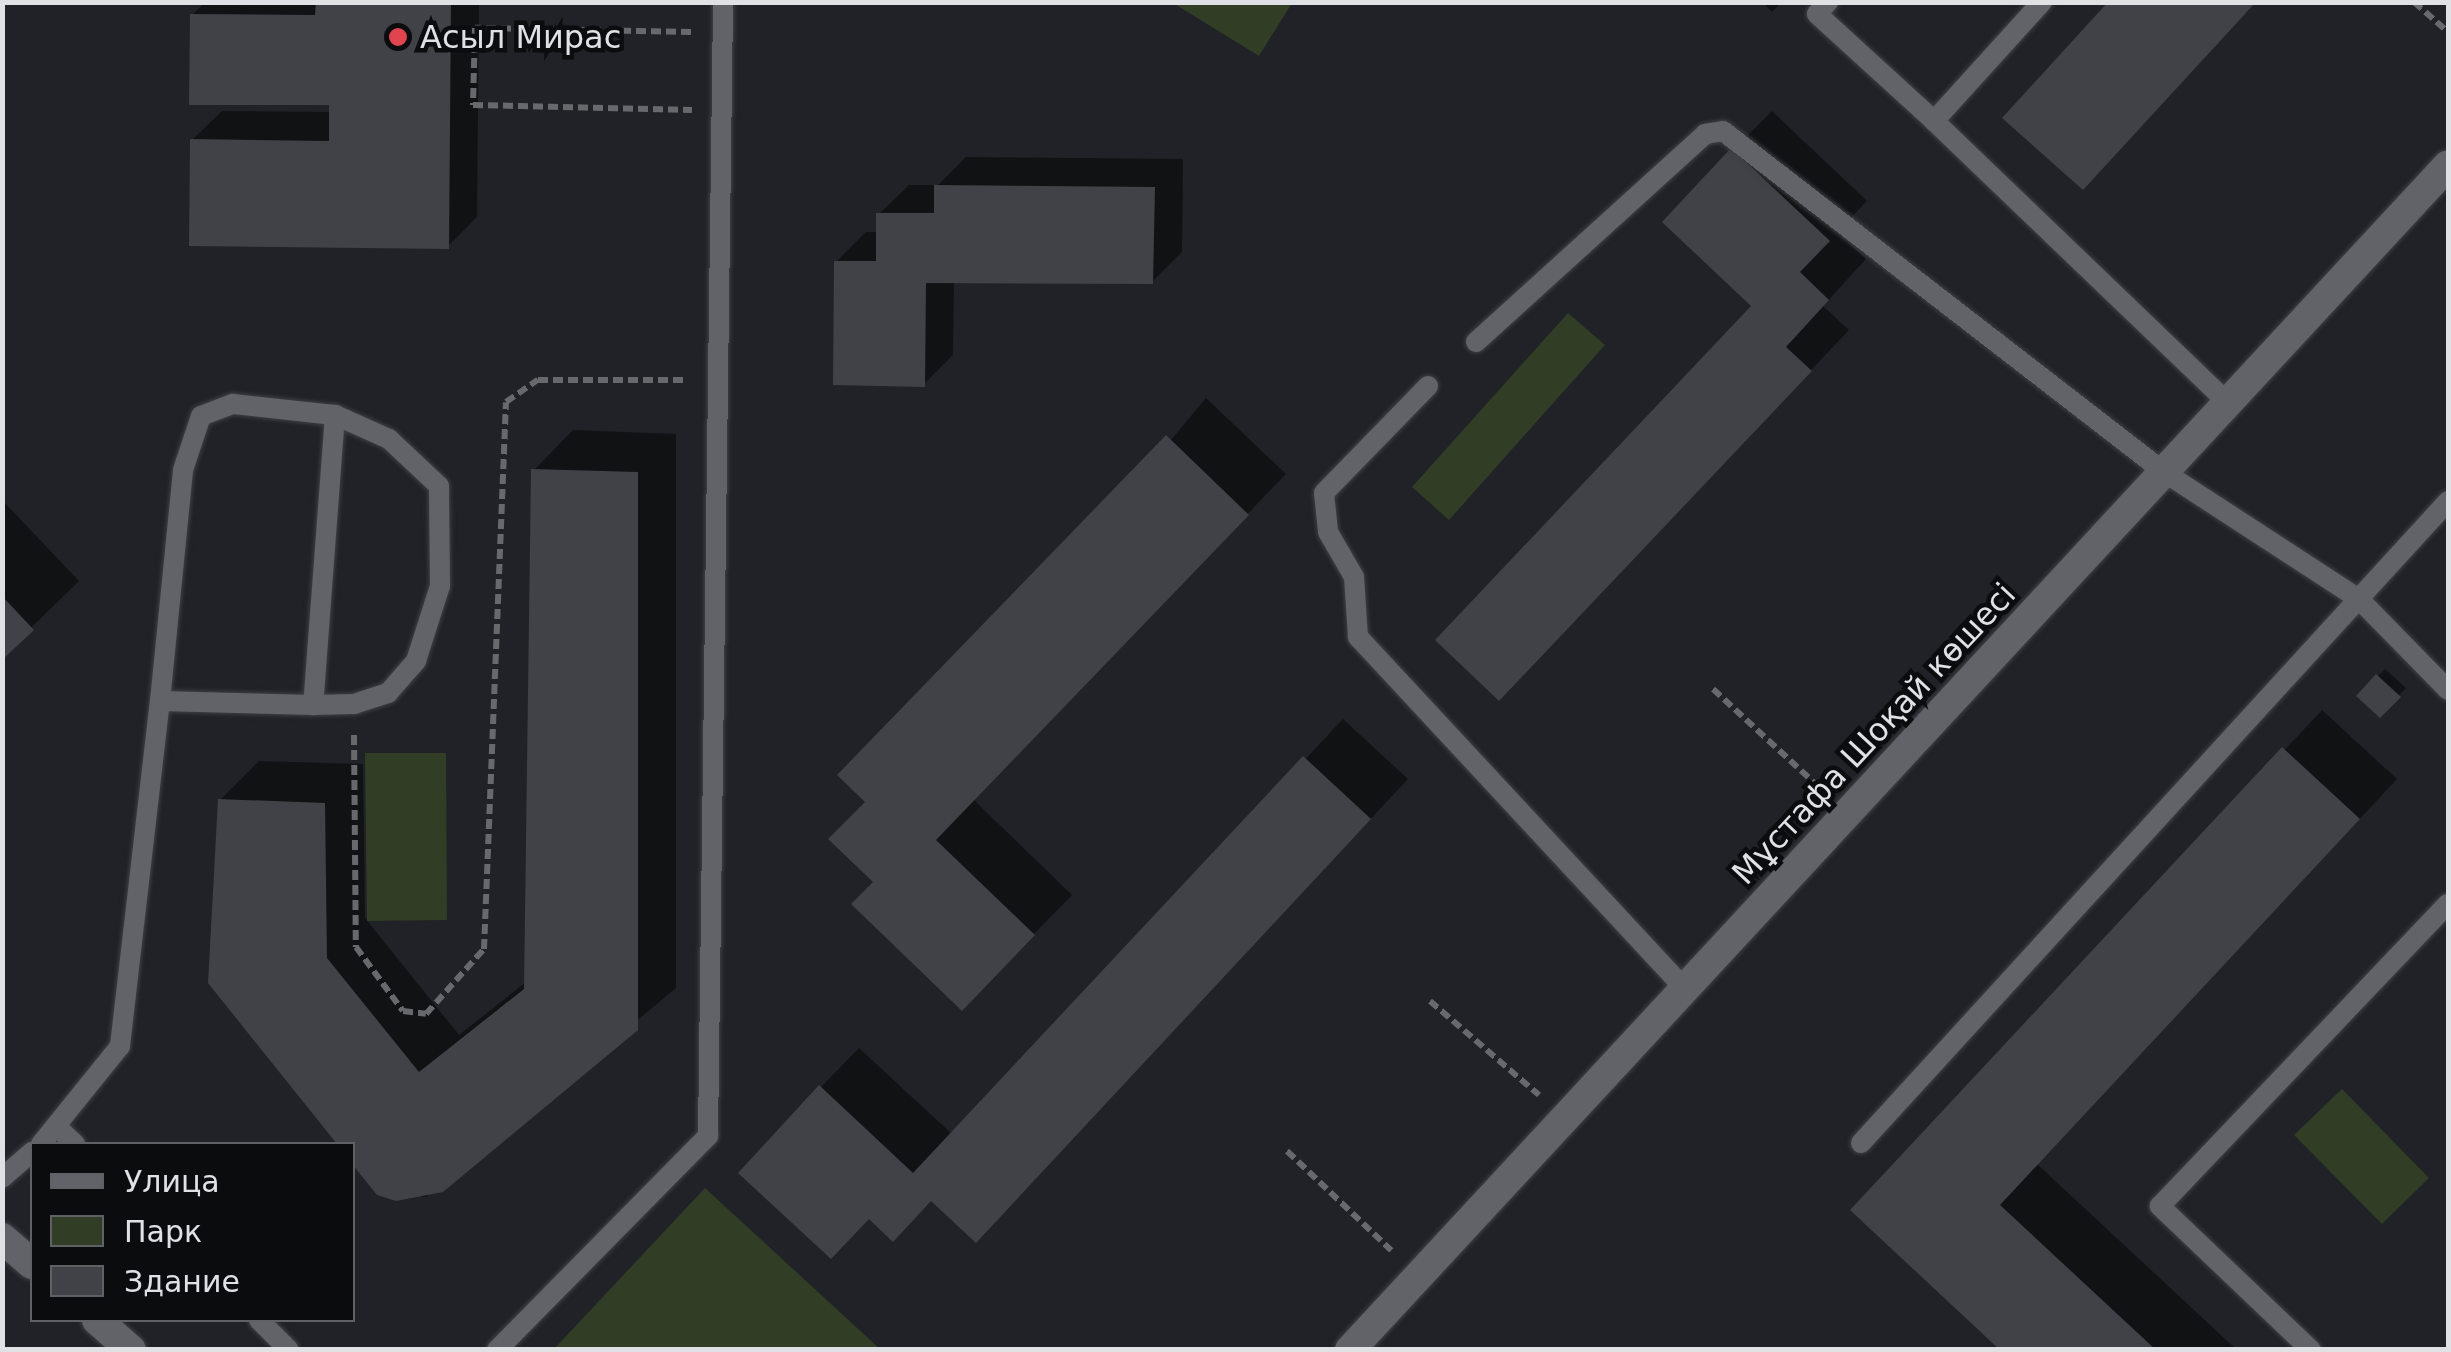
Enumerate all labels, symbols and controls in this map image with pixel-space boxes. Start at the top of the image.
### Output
place label: Асыл Мирас [420,18,621,56]
marker: Асыл Мирас [385,24,411,50]
street label: Мұстафа Шоқай көшесі [1724,576,2024,892]
legend [30,1142,355,1322]
text: Улица [124,1164,220,1199]
text: Парк [124,1214,202,1249]
text: Здание [124,1264,240,1299]

